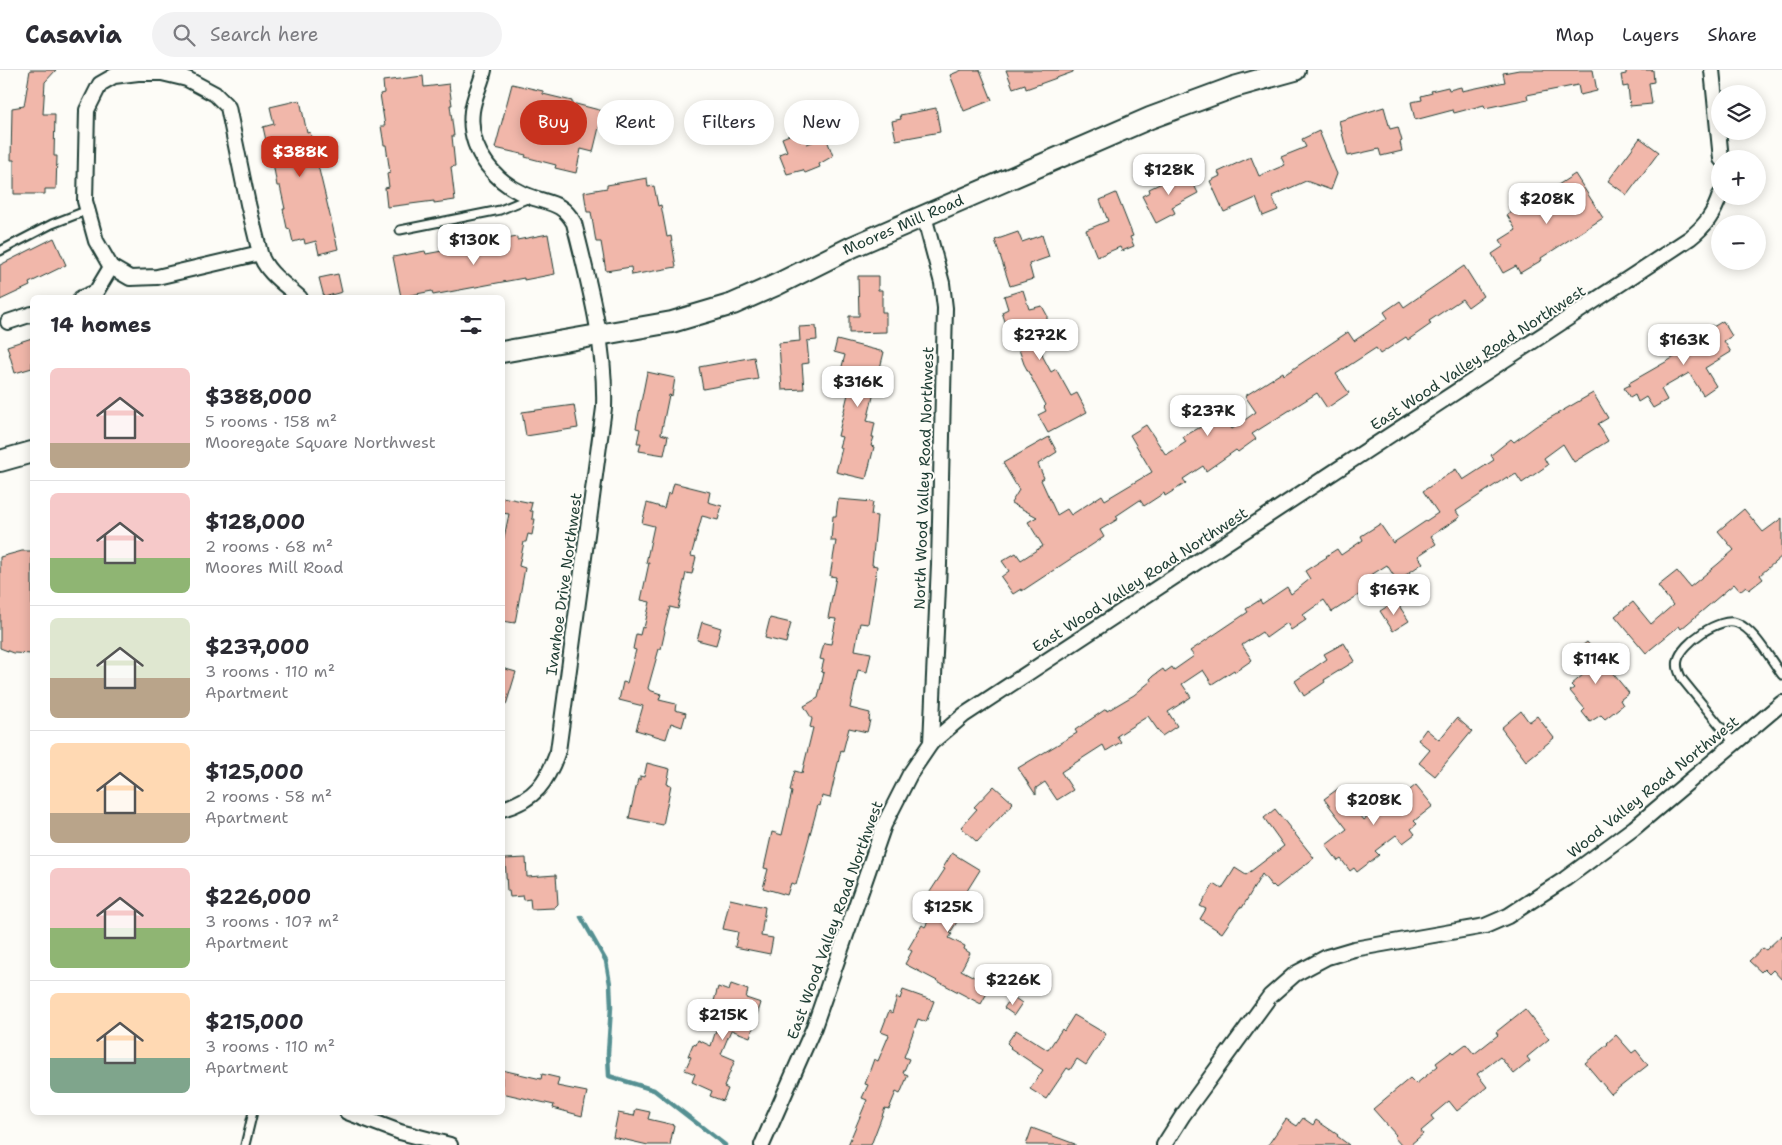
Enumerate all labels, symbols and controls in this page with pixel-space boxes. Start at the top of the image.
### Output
search box [152,12,502,57]
text: Casavia [25,19,122,51]
icon: search [170,21,198,49]
text: Search here [210,22,318,47]
text: Map [1556,23,1594,47]
text: Layers [1622,23,1679,47]
text: Share [1707,23,1757,47]
map controls [1711,85,1766,270]
button: layers [1711,85,1766,140]
chip: Buy [520,100,587,145]
chip: Rent [597,100,674,145]
chip: Filters [684,100,774,145]
chip: New [784,100,859,145]
pin: $388K [265,136,335,178]
text: $388K [272,141,328,162]
button: + [1711,150,1766,205]
pin: $128K [1134,154,1204,196]
text: $128K [1144,159,1194,180]
pin: $208K [1512,182,1582,225]
text: $208K [1520,188,1574,209]
street label: Moores Mill Road [839,190,967,260]
button: − [1711,215,1766,270]
pin: $130K [439,224,509,266]
text: $130K [449,229,499,250]
street label: East Wood Valley Road Northwest [1367,281,1589,435]
text: 14 homes [50,311,151,339]
icon: filters [457,311,485,339]
pin: $272K [1005,318,1075,361]
text: $272K [1013,324,1067,345]
pin: $163K [1649,324,1719,366]
text: $163K [1659,329,1709,350]
street label: North Wood Valley Road Northwest [909,346,939,610]
pin: $316K [823,366,893,408]
text: $316K [833,371,883,392]
text: $388,000 [205,383,312,411]
icon: home [90,388,150,448]
pin: $237K [1173,394,1243,437]
text: $237K [1181,400,1235,421]
text: 5 rooms · 158 m² [205,411,337,432]
text: Mooregate Square Northwest [205,432,436,453]
street label: Ivanhoe Drive Northwest [541,491,587,677]
street label: East Wood Valley Road Northwest [1029,503,1251,657]
text: $128,000 [205,508,305,536]
icon: home [90,513,150,573]
text: 2 rooms · 68 m² [205,536,333,557]
text: Moores Mill Road [205,557,343,578]
pin: $167K [1359,574,1429,616]
text: $167K [1369,579,1419,600]
text: $237,000 [205,633,309,661]
icon: home [90,638,150,698]
pin: $114K [1561,642,1631,685]
text: $114K [1573,648,1619,669]
text: 3 rooms · 110 m² [205,661,335,682]
text: Apartment [205,682,288,703]
street label: Wood Valley Road Northwest [1563,711,1743,863]
text: $125,000 [205,758,304,786]
icon: home [90,763,150,823]
pin: $208K [1339,784,1409,826]
text: 2 rooms · 58 m² [205,786,332,807]
text: $208K [1347,789,1401,810]
street label: East Wood Valley Road Northwest [782,798,888,1042]
text: Apartment [205,807,288,828]
text: $226,000 [205,883,311,911]
icon: home [90,888,150,948]
pin: $125K [913,890,983,933]
text: $125K [923,896,973,917]
text: 3 rooms · 107 m² [205,911,339,932]
text: Apartment [205,932,288,953]
pin: $226K [978,964,1048,1006]
text: $226K [986,969,1040,990]
pin: $215K [688,998,758,1041]
text: $215K [698,1004,748,1025]
text: $215,000 [205,1008,304,1036]
icon: home [90,1013,150,1073]
text: 3 rooms · 110 m² [205,1036,335,1057]
text: Apartment [205,1057,288,1078]

